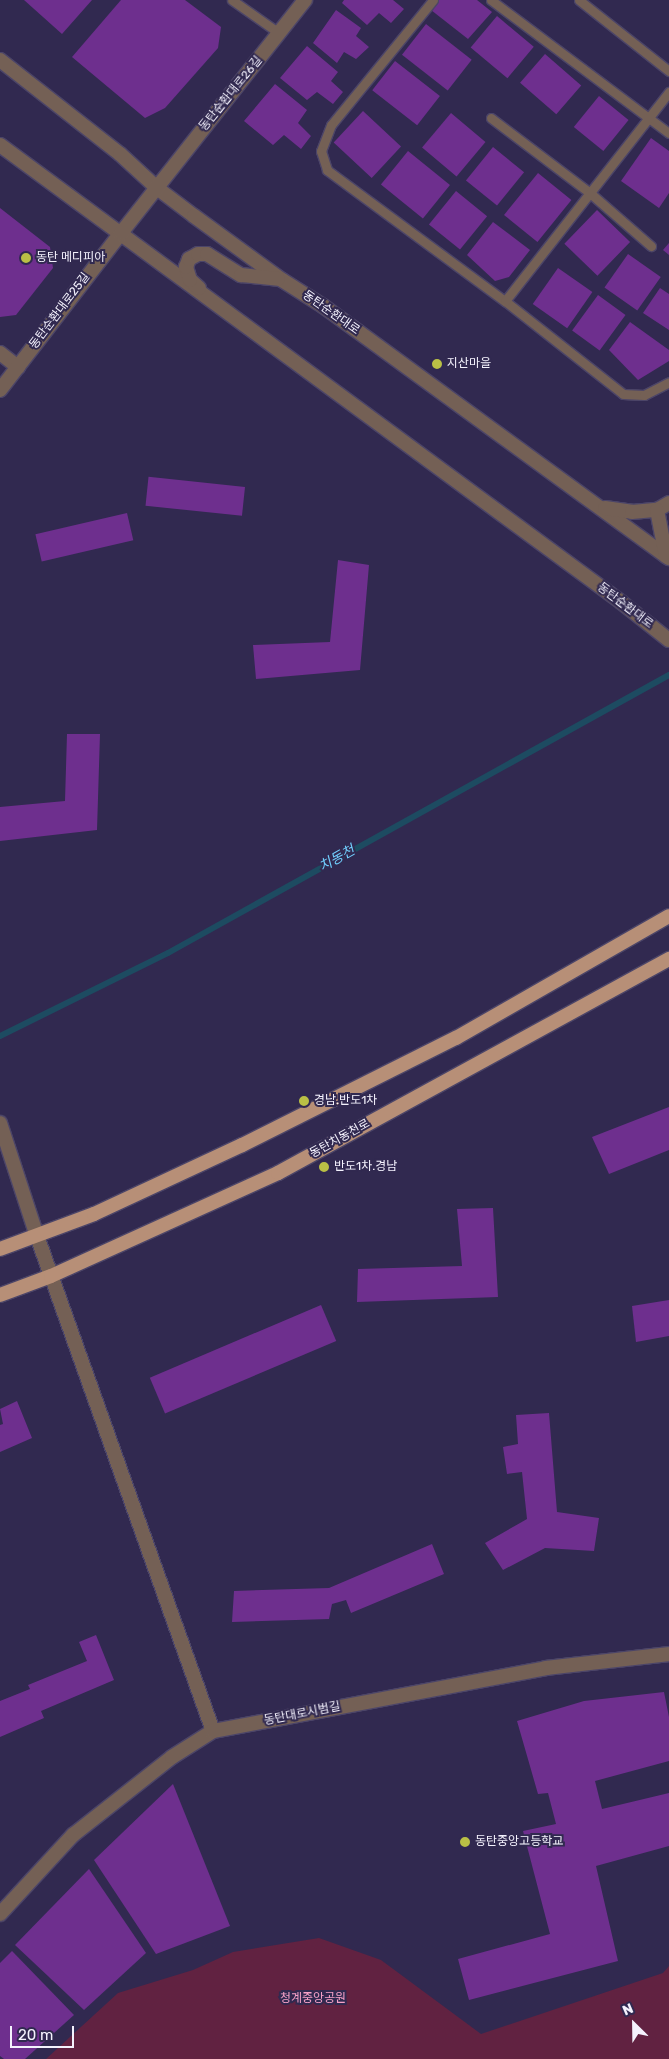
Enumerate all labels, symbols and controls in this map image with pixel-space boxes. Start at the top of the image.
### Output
street label: 동탄순환대로26길 [197,54,265,134]
place label: 동탄 메디피아 [36,251,105,265]
marker: 동탄 메디피아 [20,252,32,264]
street label: 동탄순환대로25길 [27,270,93,352]
street label: 동탄순환대로 [300,288,362,338]
place label: 지산마을 [447,357,491,371]
marker: 지산마을 [431,358,443,370]
street label: 동탄순환대로 [594,580,656,632]
water label: 치동천 [316,842,358,876]
place label: 경남.반도1차 [314,1094,377,1108]
marker: 경남.반도1차 [298,1095,310,1107]
street label: 동탄치동천로 [308,1117,372,1161]
place label: 반도1차.경남 [334,1160,397,1174]
marker: 반도1차.경남 [318,1161,330,1173]
street label: 동탄대로시범길 [263,1700,341,1728]
place label: 동탄중앙고등학교 [475,1835,563,1849]
marker: 동탄중앙고등학교 [459,1836,471,1848]
park label: 청계중앙공원 [280,1992,346,2006]
north arrow [609,1999,659,2049]
text: N [620,2000,636,2020]
scale bar [12,2016,76,2048]
text: 20 m [18,2026,53,2044]

